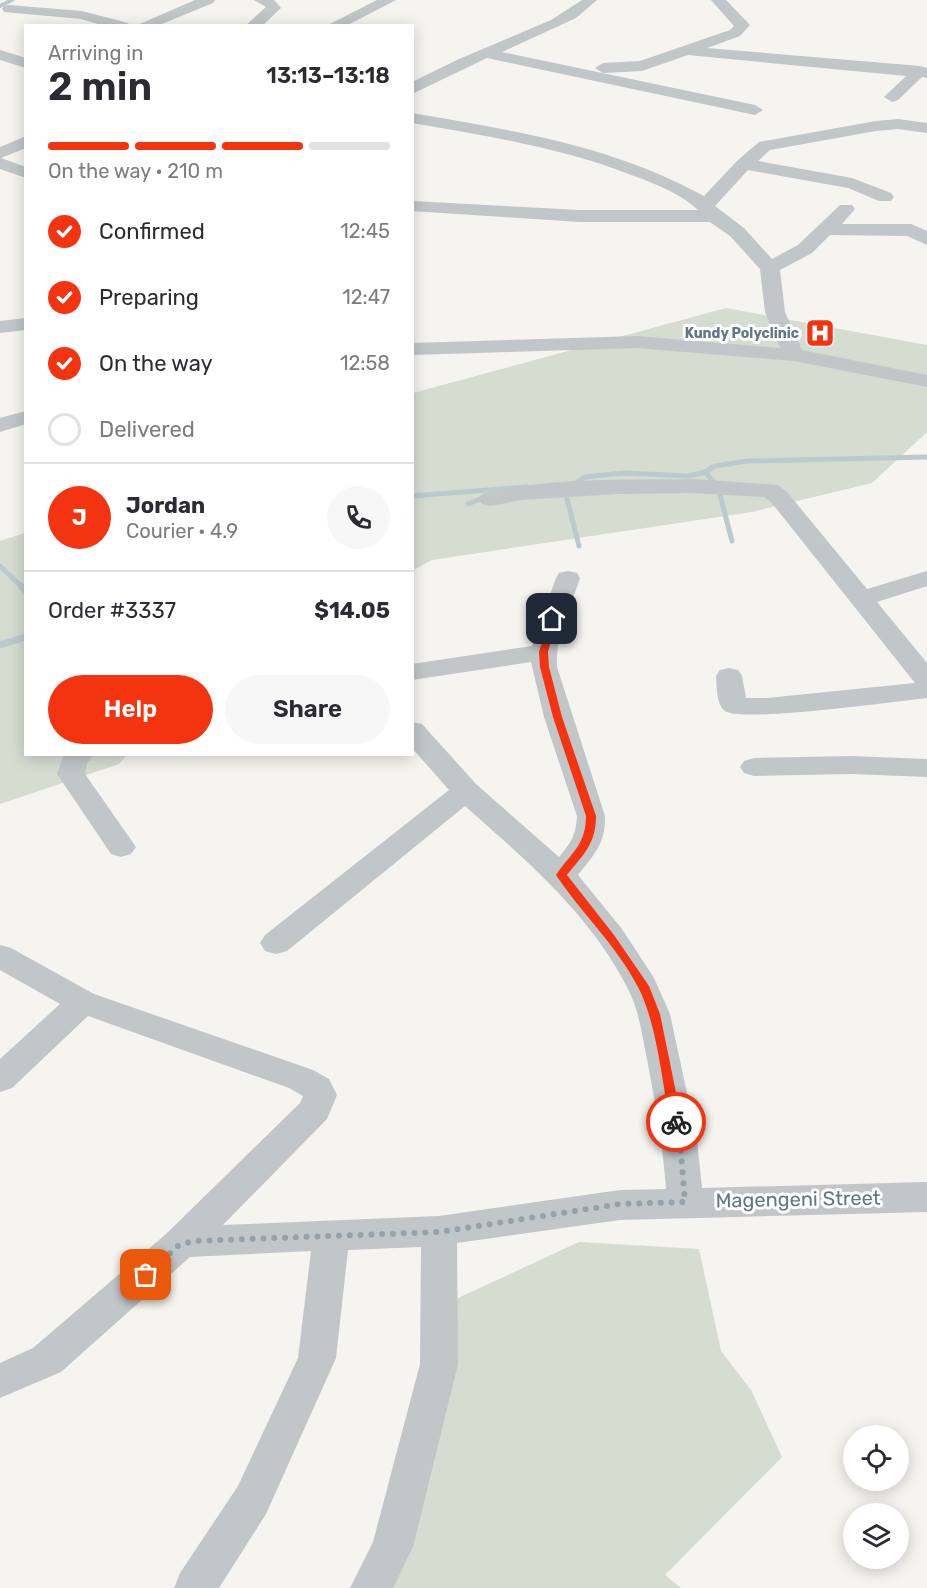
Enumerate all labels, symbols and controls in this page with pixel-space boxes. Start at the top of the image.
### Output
text: Arriving in [48,41,143,65]
text: 13:13–13:18 [266,62,390,89]
text: 2 min [48,64,152,110]
text: On the way · 210 m [48,159,223,183]
icon: check [48,215,81,248]
text: Confirmed [99,218,205,245]
text: 12:45 [340,219,390,243]
icon: check [48,281,81,314]
text: Preparing [99,284,199,311]
text: 12:47 [342,285,390,309]
hospital icon: Kundy Polyclinic [804,317,836,349]
place label: Kundy Polyclinic [685,325,799,342]
icon: check [48,347,81,380]
text: On the way [99,350,213,377]
text: 12:58 [340,351,390,375]
text: Delivered [99,416,195,443]
button: phone [327,486,390,549]
text: Jordan [126,492,205,519]
text: J [72,504,87,531]
text: Courier · 4.9 [126,519,238,543]
pin [526,593,577,644]
text: Order #3337 [48,597,176,624]
text: $14.05 [314,597,390,624]
icon: home [535,602,568,635]
button: Help [48,675,213,744]
button: Share [225,675,390,744]
courier [646,1092,706,1152]
icon: bike [660,1106,693,1139]
street label: Magengeni Street [715,1186,881,1212]
pin [120,1249,171,1300]
icon: bag [129,1258,162,1291]
map controls [843,1425,909,1569]
button: locate [843,1425,909,1491]
button: layers [843,1503,909,1569]

